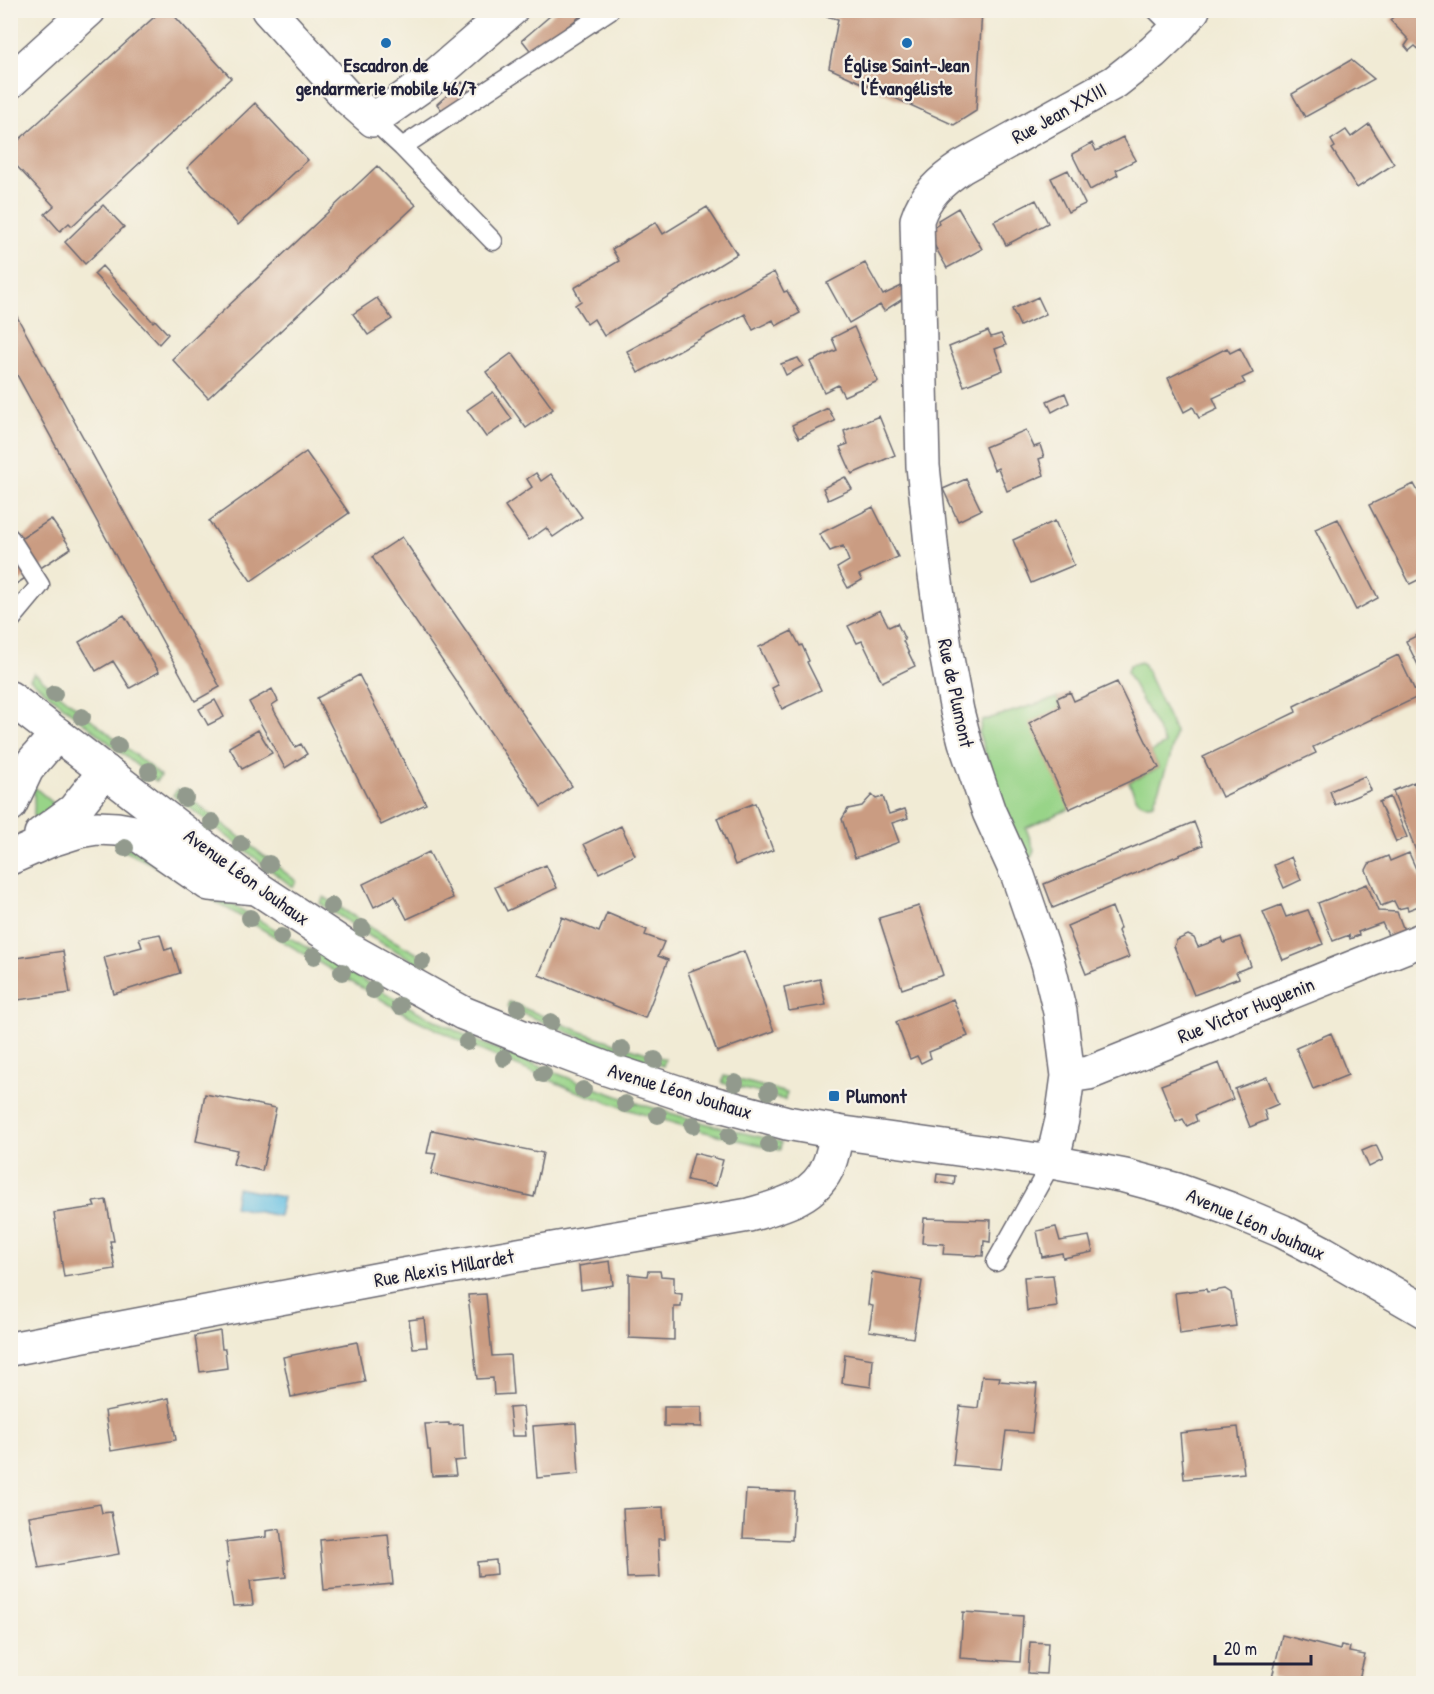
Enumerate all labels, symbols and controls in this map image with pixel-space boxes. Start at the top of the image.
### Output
marker: Escadron de gendarmerie mobile 46/7 [379,36,393,50]
marker: Église Saint-Jean l'Évangéliste [900,36,914,50]
place label: Escadron de gendarmerie mobile 46/7 [295,51,477,102]
place label: Église Saint-Jean l'Évangéliste [844,51,970,102]
street label: Rue Jean XXIII [1006,75,1111,150]
street label: Rue de Plumont [932,636,981,751]
street label: Avenue Léon Jouhaux [179,822,316,931]
street label: Rue Victor Huguenin [1173,970,1318,1049]
street label: Avenue Léon Jouhaux [605,1056,755,1125]
place label: Plumont [846,1082,908,1109]
marker: Plumont [827,1089,841,1103]
street label: Avenue Léon Jouhaux [1183,1181,1330,1266]
street label: Rue Alexis Millardet [372,1242,517,1293]
scale bar [1215,1628,1311,1666]
text: 20 m [1224,1636,1257,1661]

